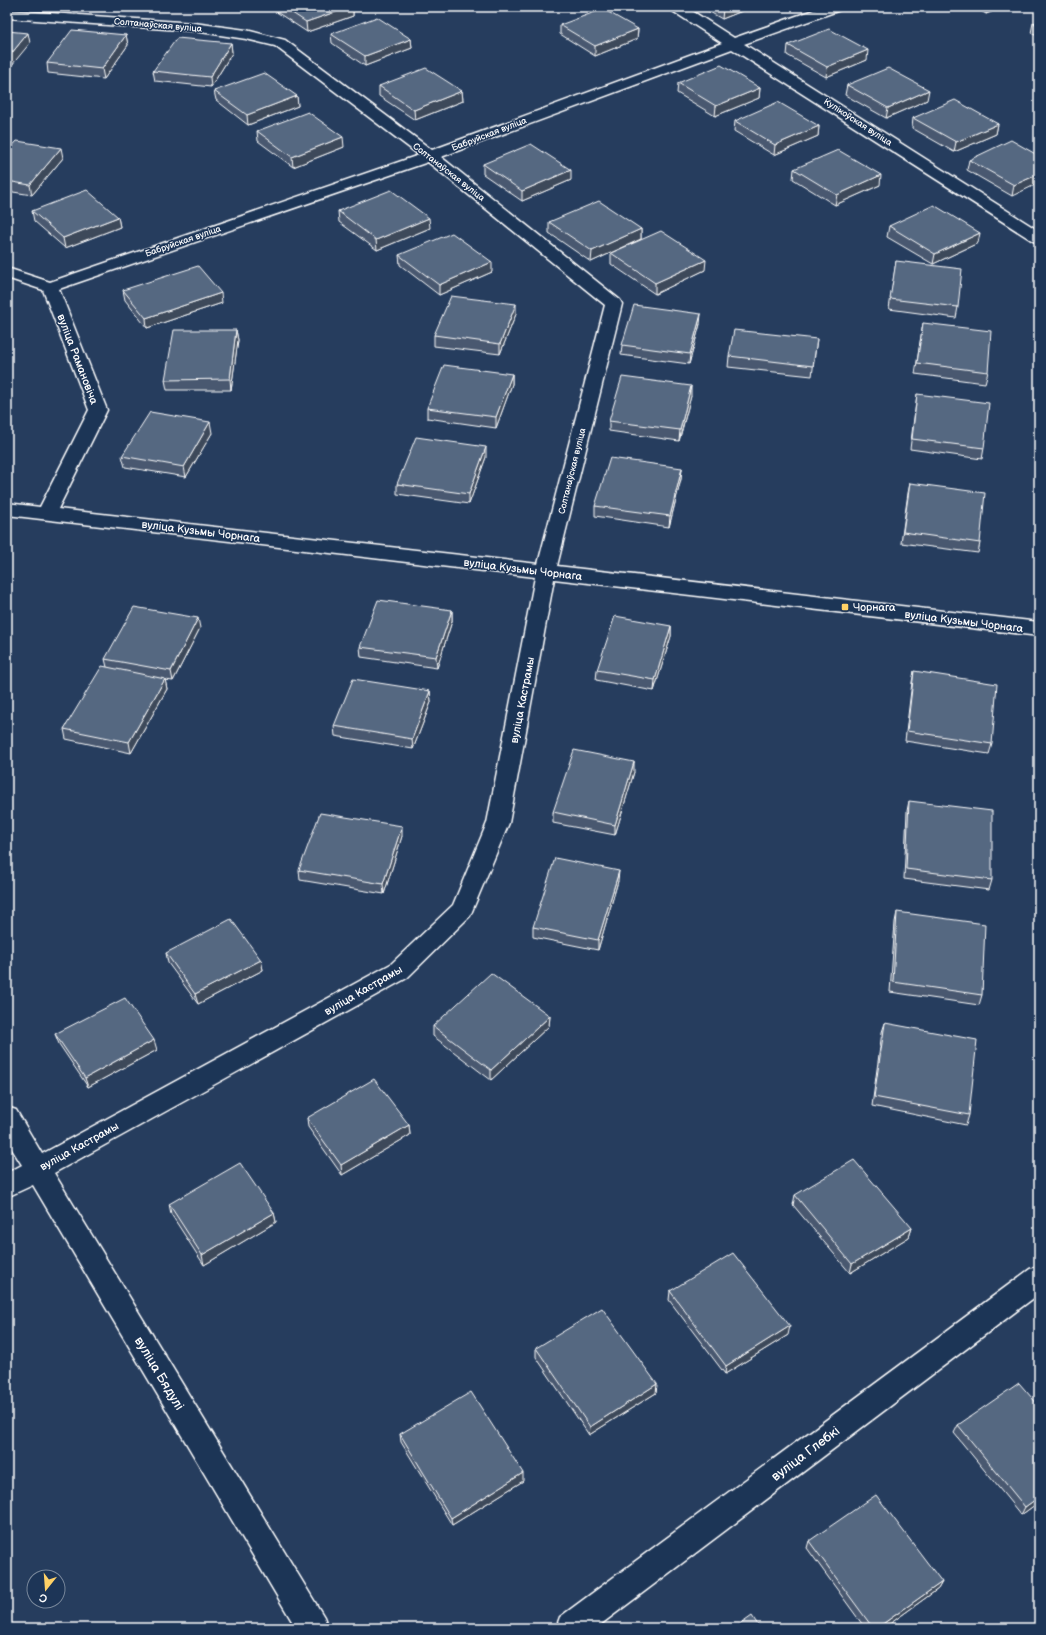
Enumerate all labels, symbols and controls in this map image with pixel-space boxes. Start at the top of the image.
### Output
street label: Солтанаўская вуліца [113,16,203,35]
street label: Кулікоўская вуліца [821,96,895,149]
street label: Бабруйская вуліца [450,115,529,154]
street label: Солтанаўская вуліца [411,141,487,204]
street label: Бабруйская вуліца [144,223,223,260]
street label: вуліца Рамановіча [54,312,101,407]
street label: Солтанаўская вуліца [556,426,589,515]
street label: вуліца Кузьмы Чорнага [141,518,261,545]
street label: вуліца Кузьмы Чорнага [463,556,583,583]
place label: Чорнага [853,601,896,614]
marker: Чорнага [840,602,850,612]
street label: вуліца Кузьмы Чорнага [904,608,1024,635]
street label: вуліца Кастрамы [508,656,537,744]
street label: вуліца Кастрамы [322,963,405,1018]
street label: вуліца Кастрамы [38,1119,121,1173]
street label: вуліца Бядулі [131,1334,187,1413]
street label: вуліца Глебкі [768,1423,843,1485]
north arrow [26,1569,66,1609]
text: С [37,1591,49,1605]

